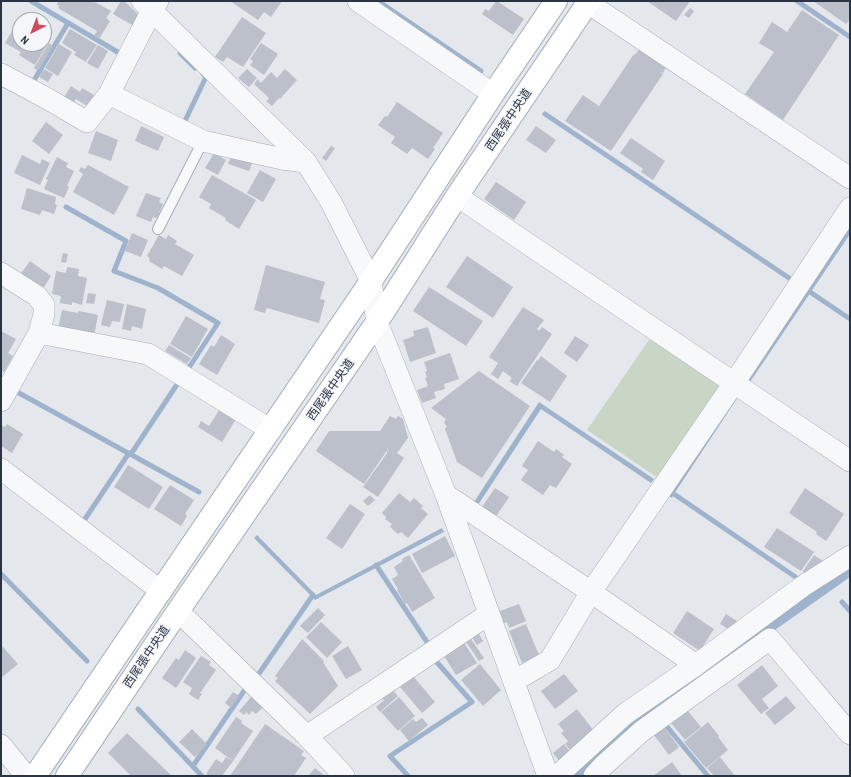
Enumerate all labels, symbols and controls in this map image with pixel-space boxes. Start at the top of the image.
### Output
north arrow [12,12,52,52]
text: N [18,33,32,48]
street label: 西尾張中央道 [483,86,535,154]
street label: 西尾張中央道 [304,356,358,424]
street label: 西尾張中央道 [121,623,173,691]

